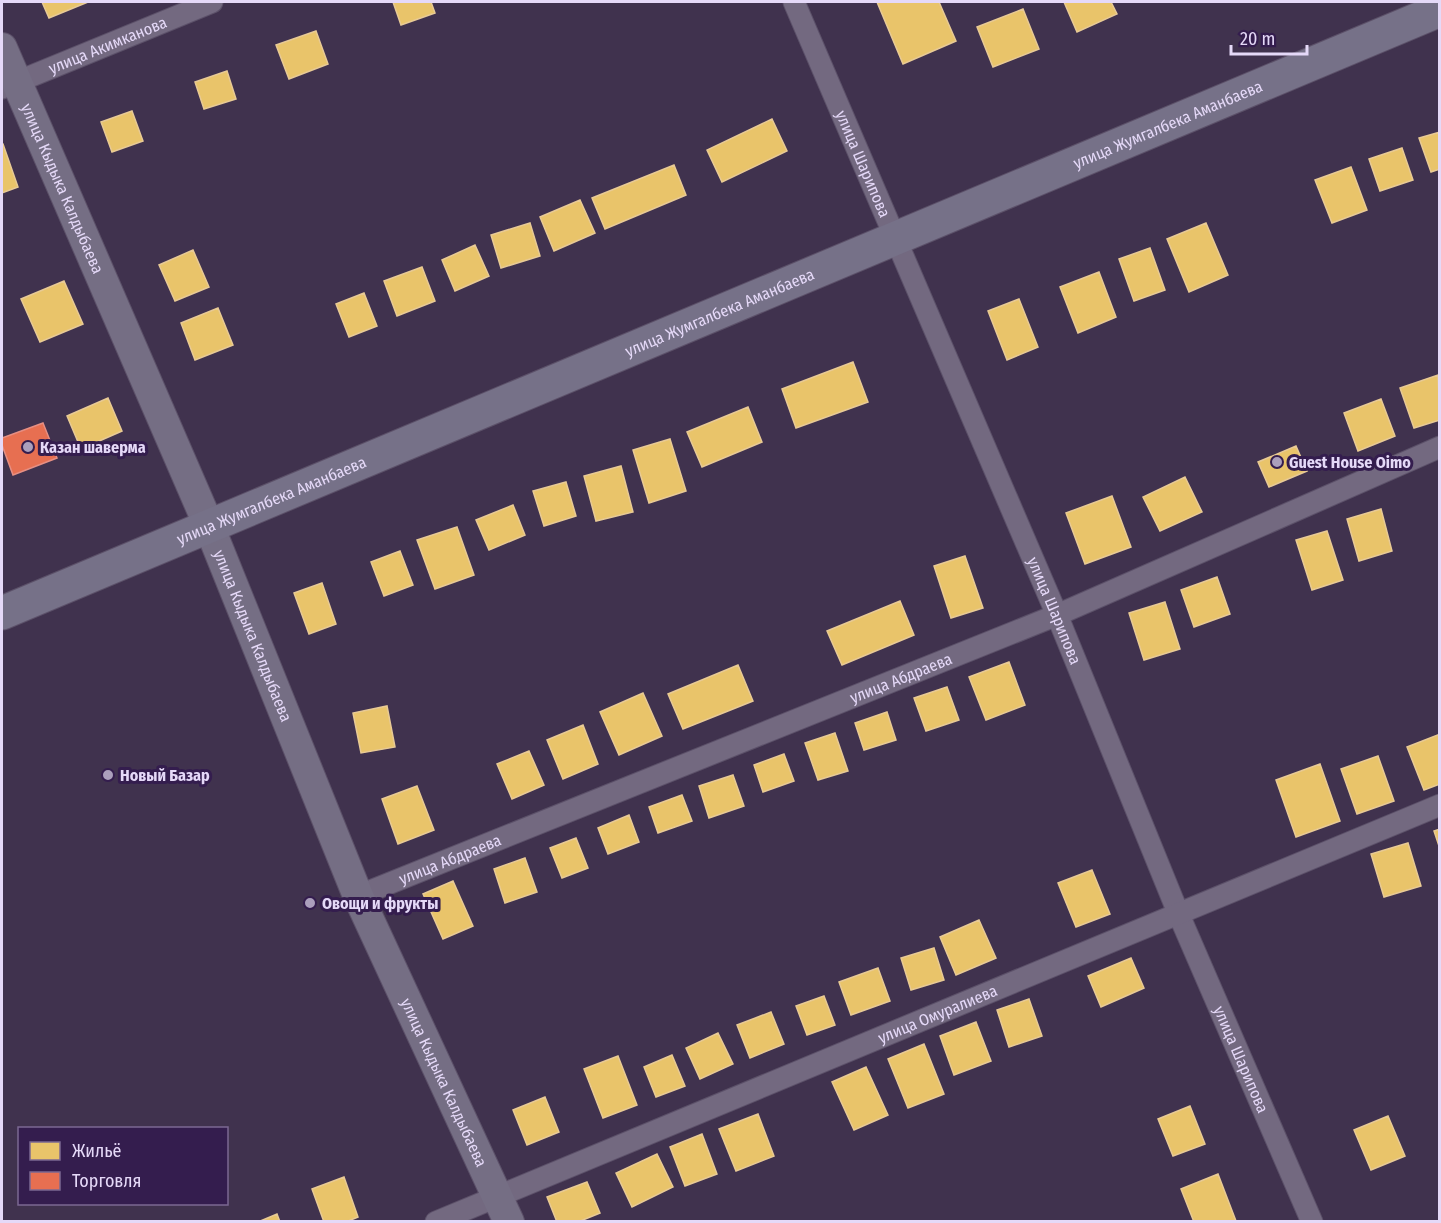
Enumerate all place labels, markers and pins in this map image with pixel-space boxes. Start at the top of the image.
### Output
place label: Казан шаверма [40,438,146,457]
marker: Казан шаверма [21,440,35,454]
place label: Guest House Oimo [1289,453,1411,472]
marker: Guest House Oimo [1270,455,1284,469]
place label: Новый Базар [120,766,210,785]
marker: Новый Базар [101,768,115,782]
place label: Овощи и фрукты [322,894,438,913]
marker: Овощи и фрукты [303,896,317,910]

